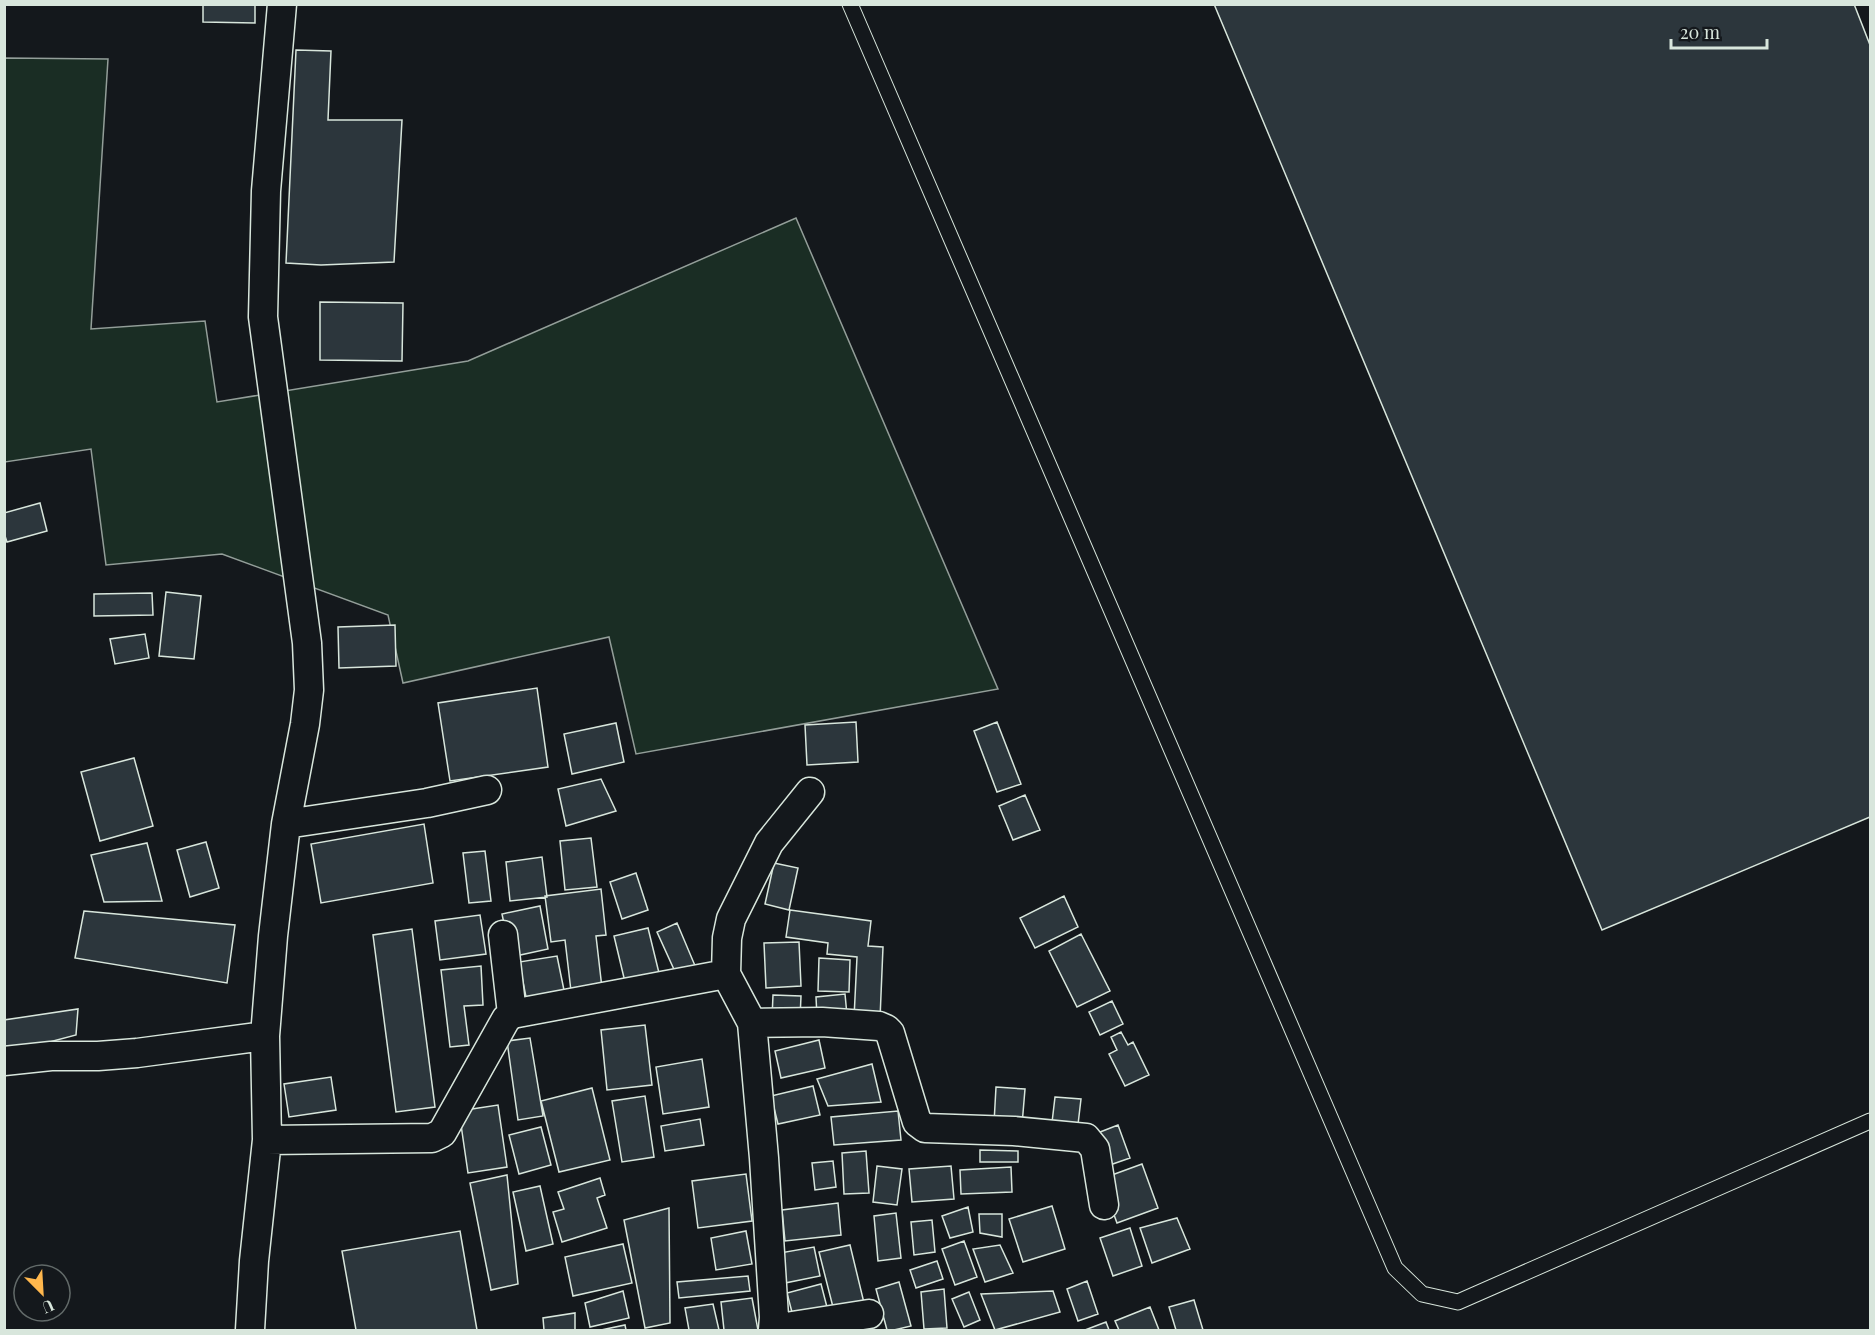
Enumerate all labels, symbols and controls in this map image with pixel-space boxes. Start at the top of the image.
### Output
scale bar [1671,12,1767,50]
text: 20 m [1680,20,1720,44]
north arrow [12,1263,72,1323]
text: U [39,1295,58,1319]

